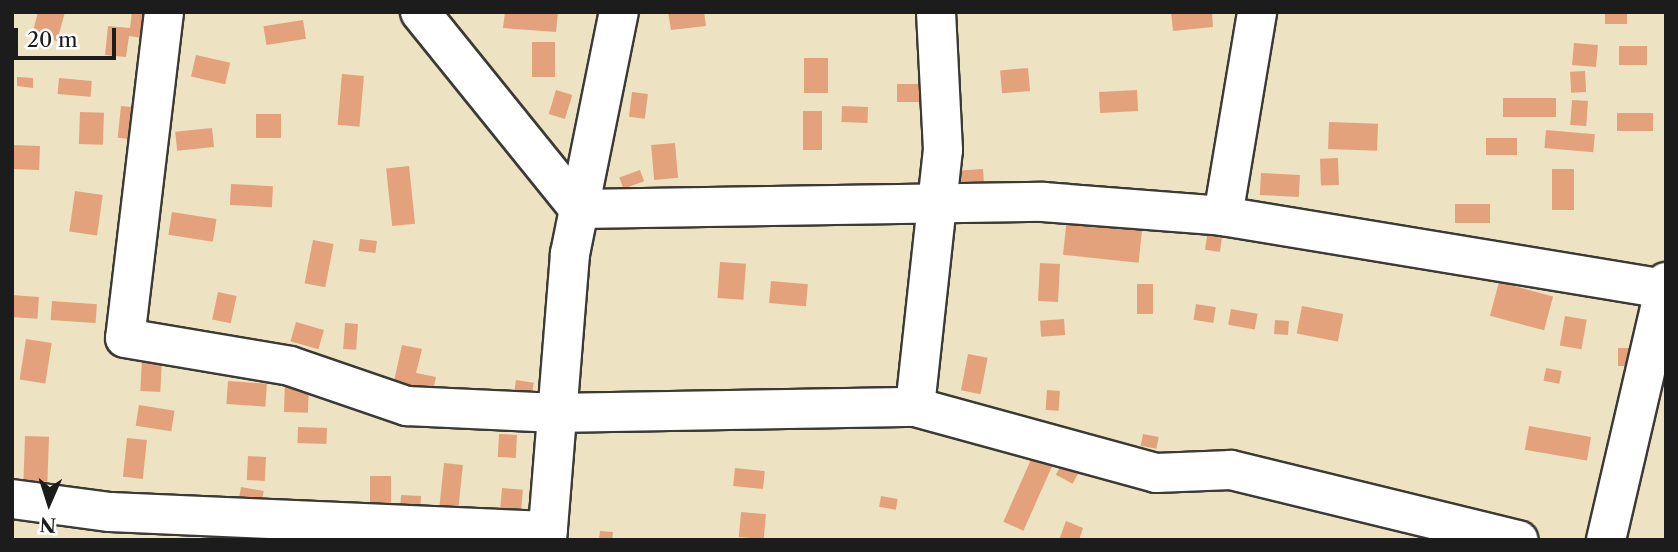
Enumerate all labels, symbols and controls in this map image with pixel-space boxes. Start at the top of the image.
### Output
scale bar [18,14,119,58]
text: 20 m [27,27,78,52]
north arrow [14,468,84,538]
text: N [39,513,57,536]

